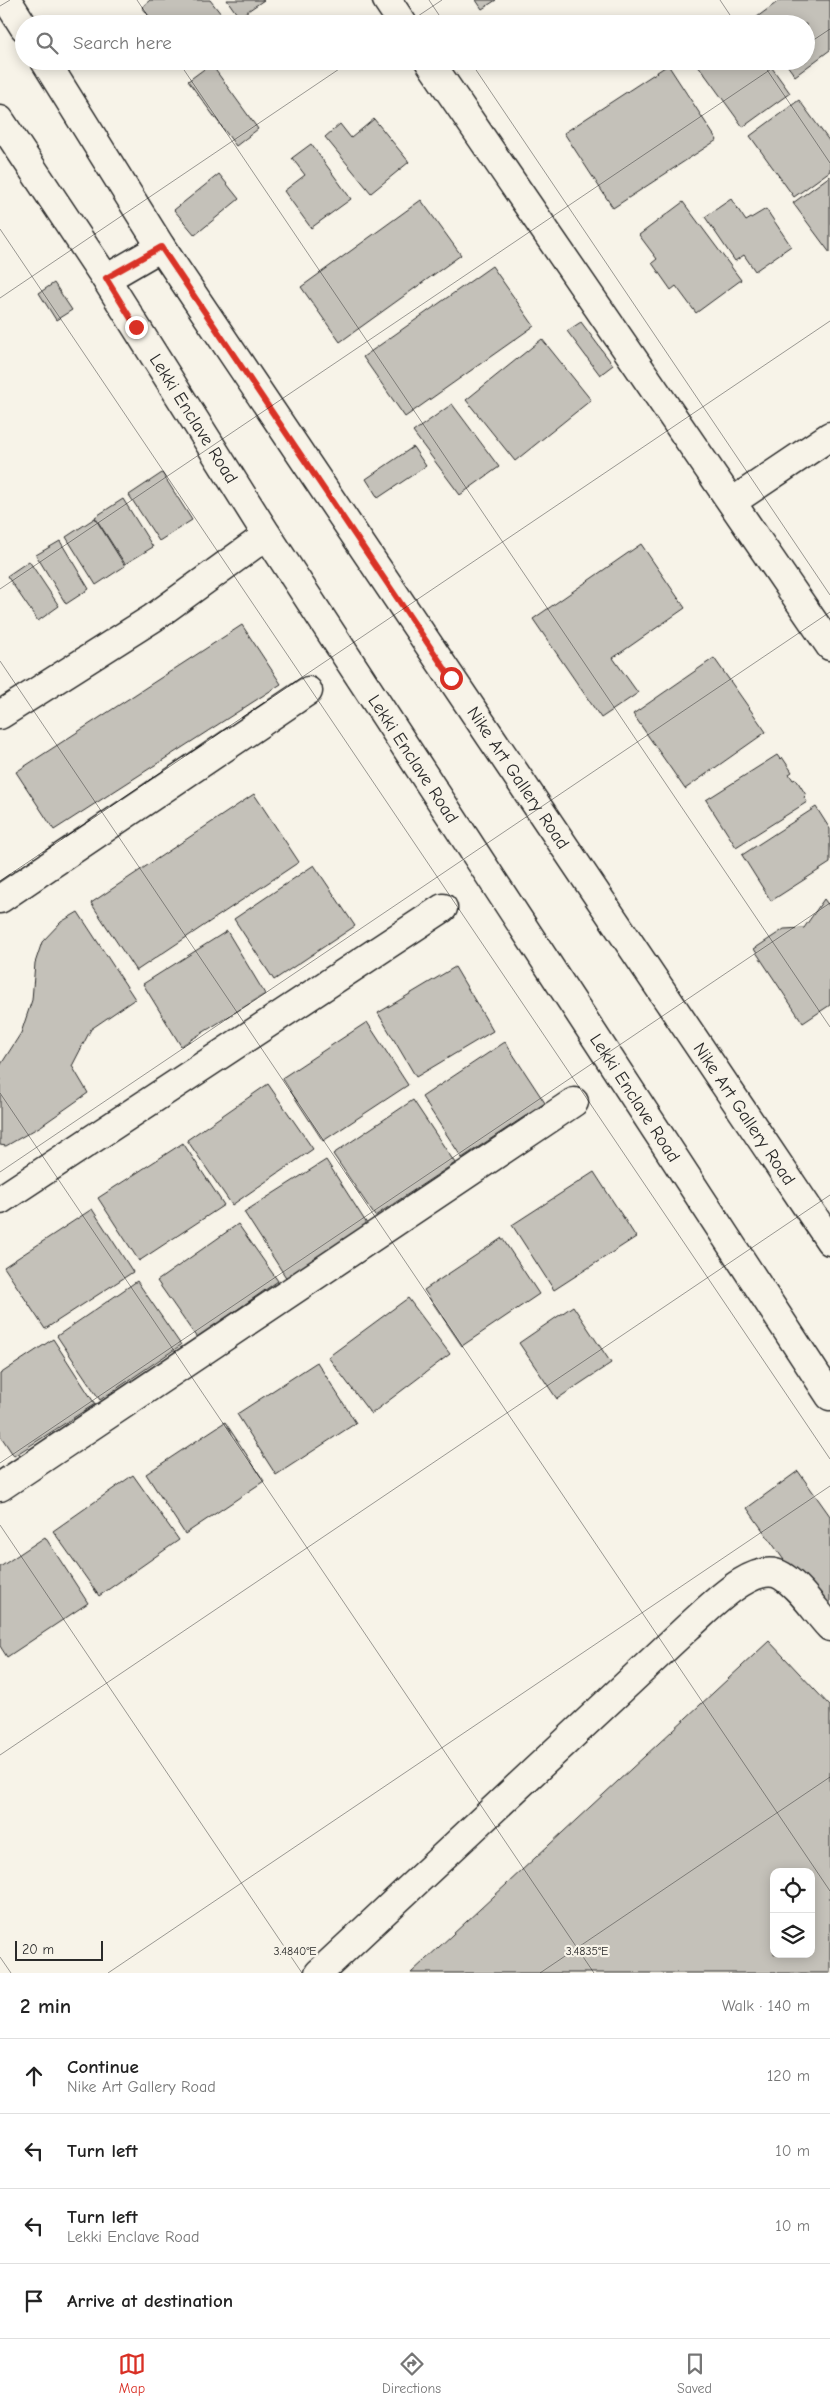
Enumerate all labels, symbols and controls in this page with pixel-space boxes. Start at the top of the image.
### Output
search box [15,15,815,70]
icon: search [33,29,61,57]
text: Search here [73,32,172,54]
route end [125,316,148,339]
street label: Lekki Enclave Road [145,350,242,487]
route start [440,667,463,690]
street label: Lekki Enclave Road [364,691,463,827]
street label: Nike Art Gallery Road [463,702,574,853]
street label: Lekki Enclave Road [585,1030,685,1166]
street label: Nike Art Gallery Road [689,1038,800,1189]
map controls [770,1868,815,1958]
button: locate [770,1868,815,1913]
button: layers [770,1913,815,1958]
scale bar [15,1938,102,1961]
text: 20 m [22,1941,54,1958]
text: 3.4840°E [273,1944,317,1958]
text: 3.4835°E [566,1944,608,1958]
text: 2 min [20,1994,71,2018]
text: Walk · 140 m [722,1997,810,2015]
text: Continue [67,2056,139,2078]
icon: ahead [20,2062,48,2090]
text: 120 m [767,2067,810,2085]
text: Nike Art Gallery Road [67,2078,216,2096]
icon: left [20,2137,48,2165]
text: Turn left [67,2140,138,2162]
text: 10 m [775,2142,810,2160]
text: Turn left [67,2206,138,2228]
icon: left [20,2212,48,2240]
text: 10 m [775,2217,810,2235]
text: Lekki Enclave Road [67,2228,199,2246]
icon: arrive [20,2287,48,2315]
text: Arrive at destination [67,2290,233,2312]
tab: Map [118,2350,146,2397]
tab: Directions [382,2350,441,2397]
tab: Saved [677,2350,712,2397]

